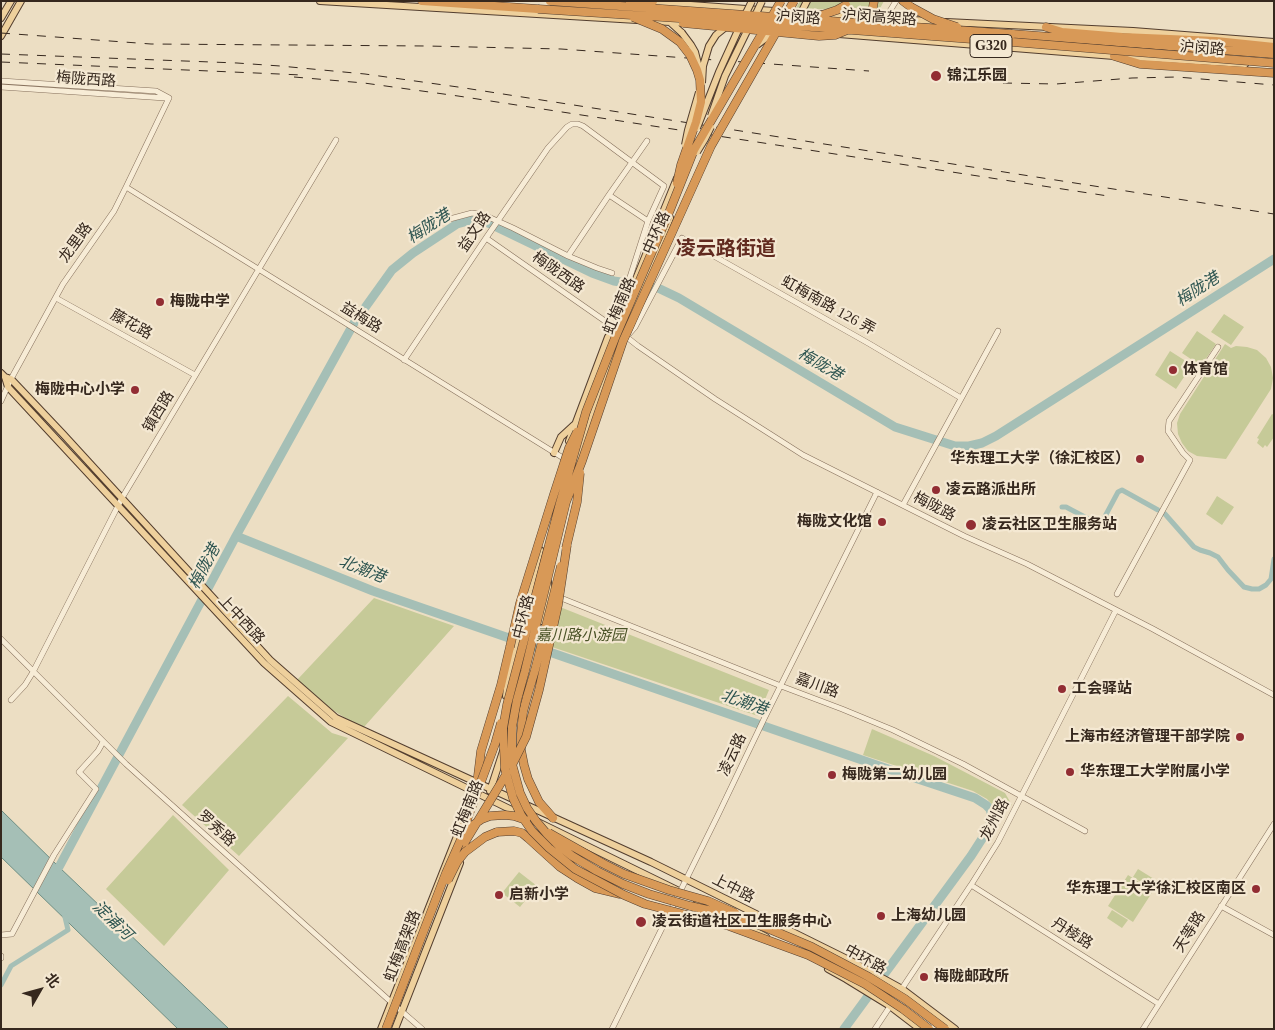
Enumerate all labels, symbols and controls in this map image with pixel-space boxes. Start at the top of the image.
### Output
street label: 沪闵高架路 [841,6,917,30]
street label: 沪闵路 [775,7,821,29]
road number: G320 [970,34,1012,58]
street label: 沪闵路 [1179,38,1225,60]
place label: 锦江乐园 [947,67,1007,85]
street label: 梅陇西路 [55,69,117,91]
marker: 锦江乐园 [929,69,943,83]
water label: 梅陇港 [404,206,454,248]
street label: 益文路 [455,208,495,256]
street label: 中环路 [640,209,674,257]
street label: 龙里路 [55,220,97,266]
district label: 凌云路街道 [676,238,776,262]
street label: 梅陇西路 [528,248,588,298]
water label: 梅陇港 [1173,269,1223,311]
street label: 虹梅南路 126 弄 [778,273,878,339]
street label: 虹梅南路 [600,275,640,337]
place label: 梅陇中学 [170,293,230,311]
marker: 梅陇中学 [154,296,166,308]
street label: 益梅路 [337,298,385,338]
street label: 藤花路 [107,306,155,344]
water label: 梅陇港 [794,345,846,385]
place label: 体育馆 [1183,361,1228,379]
marker: 体育馆 [1167,364,1179,376]
place label: 梅陇中心小学 [35,381,125,399]
marker: 梅陇中心小学 [129,384,141,396]
street label: 镇西路 [140,388,178,436]
place label: 华东理工大学（徐汇校区） [950,450,1130,468]
marker: 华东理工大学（徐汇校区） [1134,453,1146,465]
place label: 凌云路派出所 [946,481,1036,499]
marker: 凌云路派出所 [930,484,942,496]
street label: 梅陇路 [910,489,958,525]
place label: 梅陇文化馆 [797,513,872,531]
marker: 梅陇文化馆 [876,516,888,528]
place label: 凌云社区卫生服务站 [982,516,1117,534]
marker: 凌云社区卫生服务站 [964,518,978,532]
water label: 梅陇港 [185,541,225,593]
water label: 北潮港 [336,552,388,588]
street label: 上中西路 [214,592,268,648]
street label: 中环路 [510,593,538,641]
park label: 嘉川路小游园 [536,627,626,645]
street label: 嘉川路 [793,670,841,702]
place label: 工会驿站 [1072,680,1132,698]
marker: 工会驿站 [1056,683,1068,695]
water label: 北潮港 [718,686,770,720]
place label: 上海市经济管理干部学院 [1065,728,1230,746]
street label: 凌云路 [715,731,751,779]
marker: 上海市经济管理干部学院 [1234,731,1246,743]
place label: 华东理工大学附属小学 [1080,763,1230,781]
place label: 梅陇第二幼儿园 [842,766,947,784]
marker: 华东理工大学附属小学 [1064,766,1076,778]
marker: 梅陇第二幼儿园 [826,769,838,781]
street label: 虹梅南路 [448,778,488,840]
street label: 龙州路 [976,796,1014,844]
street label: 罗秀路 [193,807,239,851]
street label: 上中路 [709,871,757,907]
place label: 华东理工大学徐汇校区南区 [1066,880,1246,898]
marker: 华东理工大学徐汇校区南区 [1250,883,1262,895]
place label: 启新小学 [509,886,569,904]
marker: 启新小学 [493,889,505,901]
water label: 淀浦河 [88,897,136,945]
place label: 上海幼儿园 [891,907,966,925]
street label: 虹梅高架路 [381,908,425,984]
street label: 天等路 [1170,908,1210,956]
marker: 上海幼儿园 [875,910,887,922]
place label: 凌云街道社区卫生服务中心 [652,913,832,931]
street label: 丹棱路 [1048,914,1096,954]
marker: 凌云街道社区卫生服务中心 [634,915,648,929]
street label: 中环路 [841,941,889,979]
north arrow [15,965,65,1015]
place label: 梅陇邮政所 [934,968,1009,986]
text: 北 [42,970,62,991]
marker: 梅陇邮政所 [918,971,930,983]

